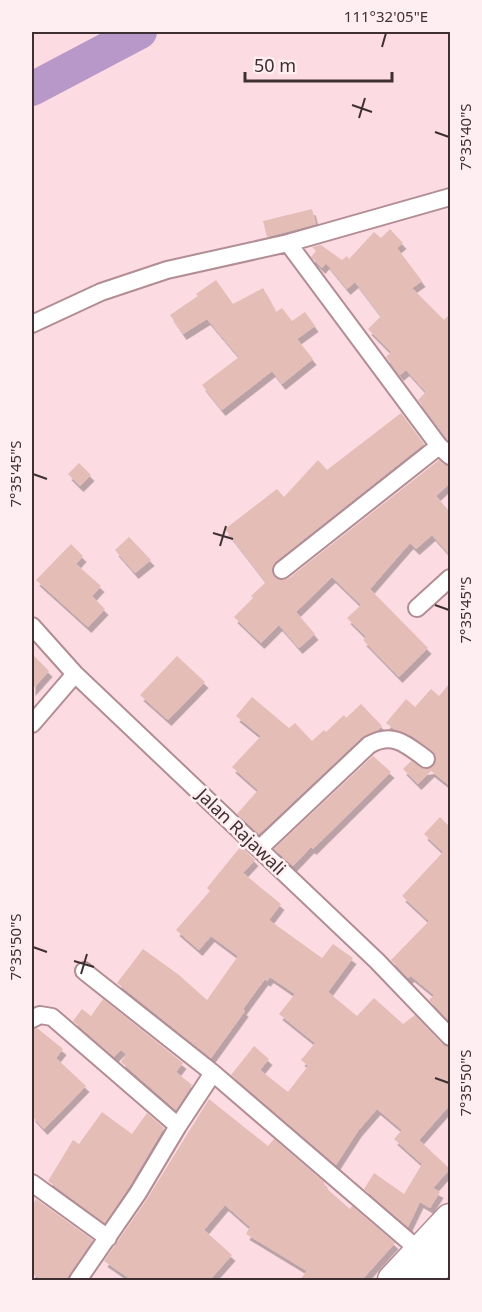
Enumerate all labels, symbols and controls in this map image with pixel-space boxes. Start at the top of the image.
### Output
text: 111°32'05"E [344,6,428,26]
scale bar [245,45,392,83]
text: 50 m [254,53,296,77]
text: 7°35'40"S [455,103,475,171]
text: 7°35'45"S [5,440,25,508]
text: 7°35'45"S [455,576,475,644]
street label: Jalan Rajawali [191,781,291,880]
text: 7°35'50"S [5,913,25,981]
text: 7°35'50"S [455,1049,475,1117]

